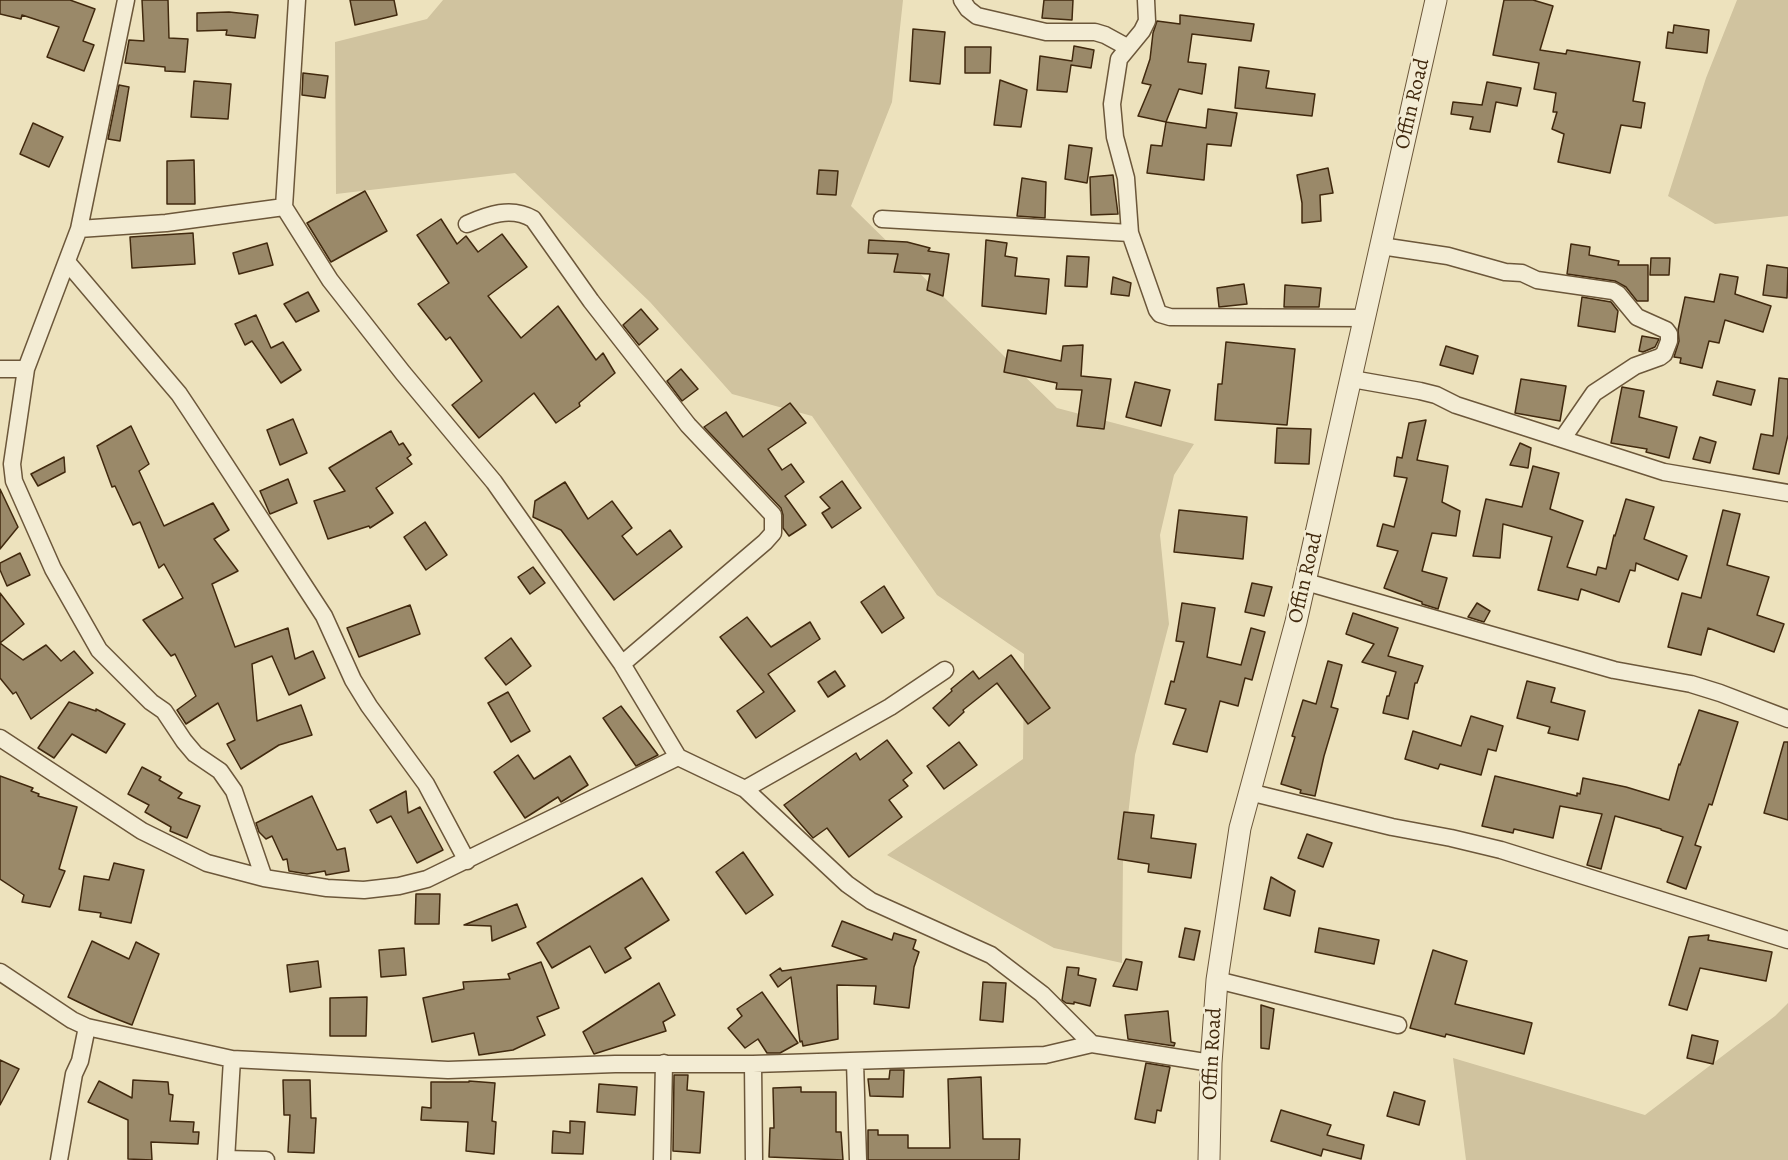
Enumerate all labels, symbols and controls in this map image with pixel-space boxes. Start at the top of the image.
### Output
street label: Offin Road [1390,56,1436,152]
street label: Offin Road [1283,530,1329,626]
street label: Offin Road [1198,1007,1228,1101]

